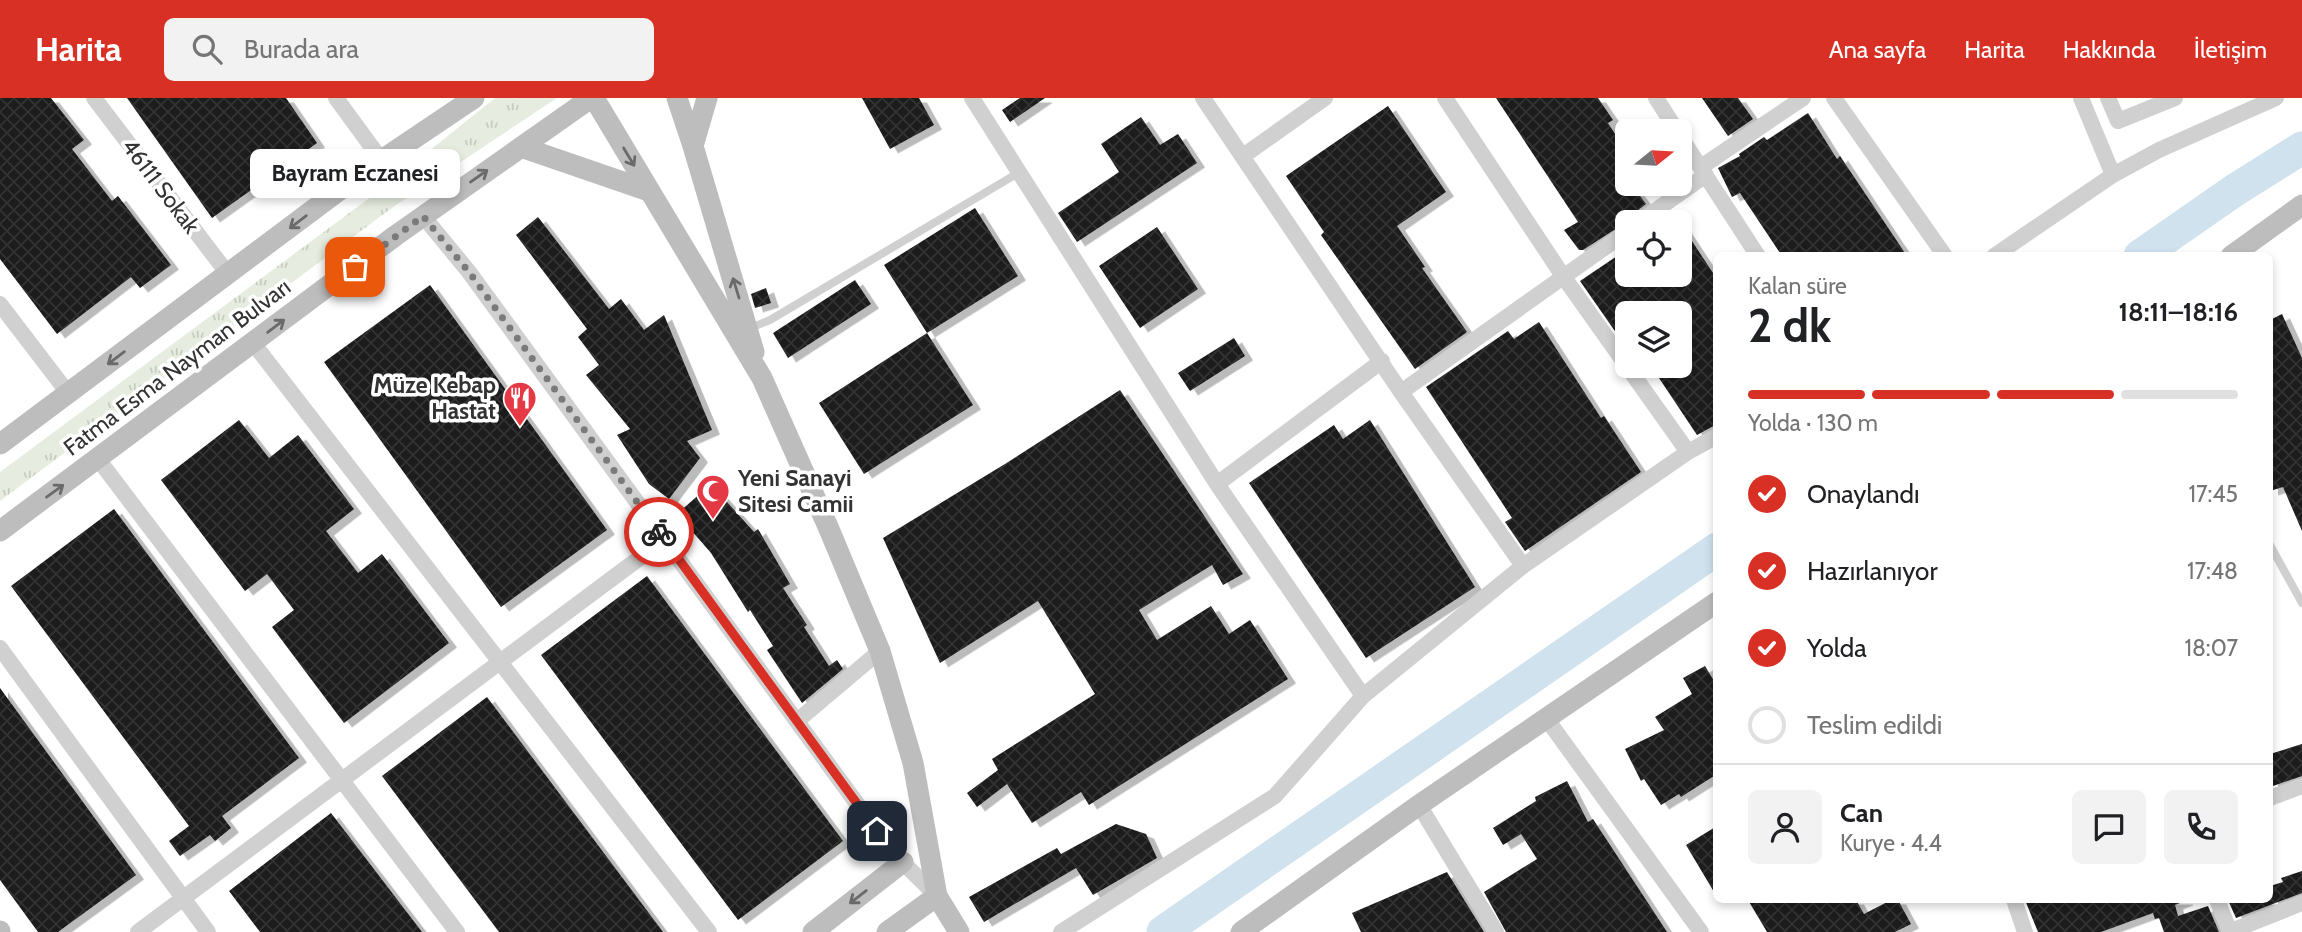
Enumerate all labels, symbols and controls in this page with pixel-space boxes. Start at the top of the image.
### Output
search box [164,18,654,81]
text: Harita [35,29,122,69]
icon: search [188,30,226,68]
text: Burada ara [244,33,359,65]
text: Ana sayfa [1829,35,1926,64]
text: Harita [1964,35,2025,64]
text: Hakkında [2063,35,2156,64]
text: İletişim [2194,35,2267,64]
north arrow [1615,119,1692,196]
map controls [1615,119,1692,378]
street label: 46111 Sokak [116,133,206,239]
one-way arrow [622,146,636,166]
callout: Bayram Eczanesi [250,148,460,197]
text: Bayram Eczanesi [271,159,439,187]
one-way arrow [469,169,488,183]
button: locate [1615,210,1692,287]
one-way arrow [289,214,308,229]
pin [325,237,385,297]
icon: bag [336,248,374,286]
street label: Fatma Esma Nayman Bulvarı [58,272,296,462]
text: Kalan süre [1748,272,1847,300]
one-way arrow [729,278,742,300]
text: 18:11–18:16 [2118,296,2238,328]
text: 2 dk [1748,298,1831,354]
button: layers [1615,301,1692,378]
one-way arrow [267,318,285,333]
one-way arrow [106,350,125,365]
place label: Müze Kebap Hastat [374,371,496,425]
restaurant icon: Müze Kebap Hastat [501,379,539,428]
text: Yolda · 130 m [1748,409,1878,437]
place label: Yeni Sanayi Sitesi Camii [737,464,854,518]
mosque icon: Yeni Sanayi Sitesi Camii [694,472,732,521]
icon: check [1748,475,1786,513]
text: Onaylandı [1807,478,1920,510]
text: 17:45 [2188,480,2238,508]
one-way arrow [45,484,64,498]
courier [624,497,694,567]
icon: bike [640,513,678,551]
icon: check [1748,552,1786,590]
text: Hazırlanıyor [1807,555,1938,587]
text: 17:48 [2187,557,2238,585]
icon: check [1748,629,1786,667]
text: Yolda [1807,632,1867,664]
text: 18:07 [2184,634,2238,662]
text: Teslim edildi [1807,709,1942,741]
button: person [1748,790,1822,864]
button: chat [2072,790,2146,864]
button: phone [2164,790,2238,864]
text: Can [1840,797,1883,829]
pin [847,801,907,861]
icon: home [858,812,896,850]
text: Kurye · 4.4 [1840,829,1942,857]
one-way arrow [849,890,867,905]

